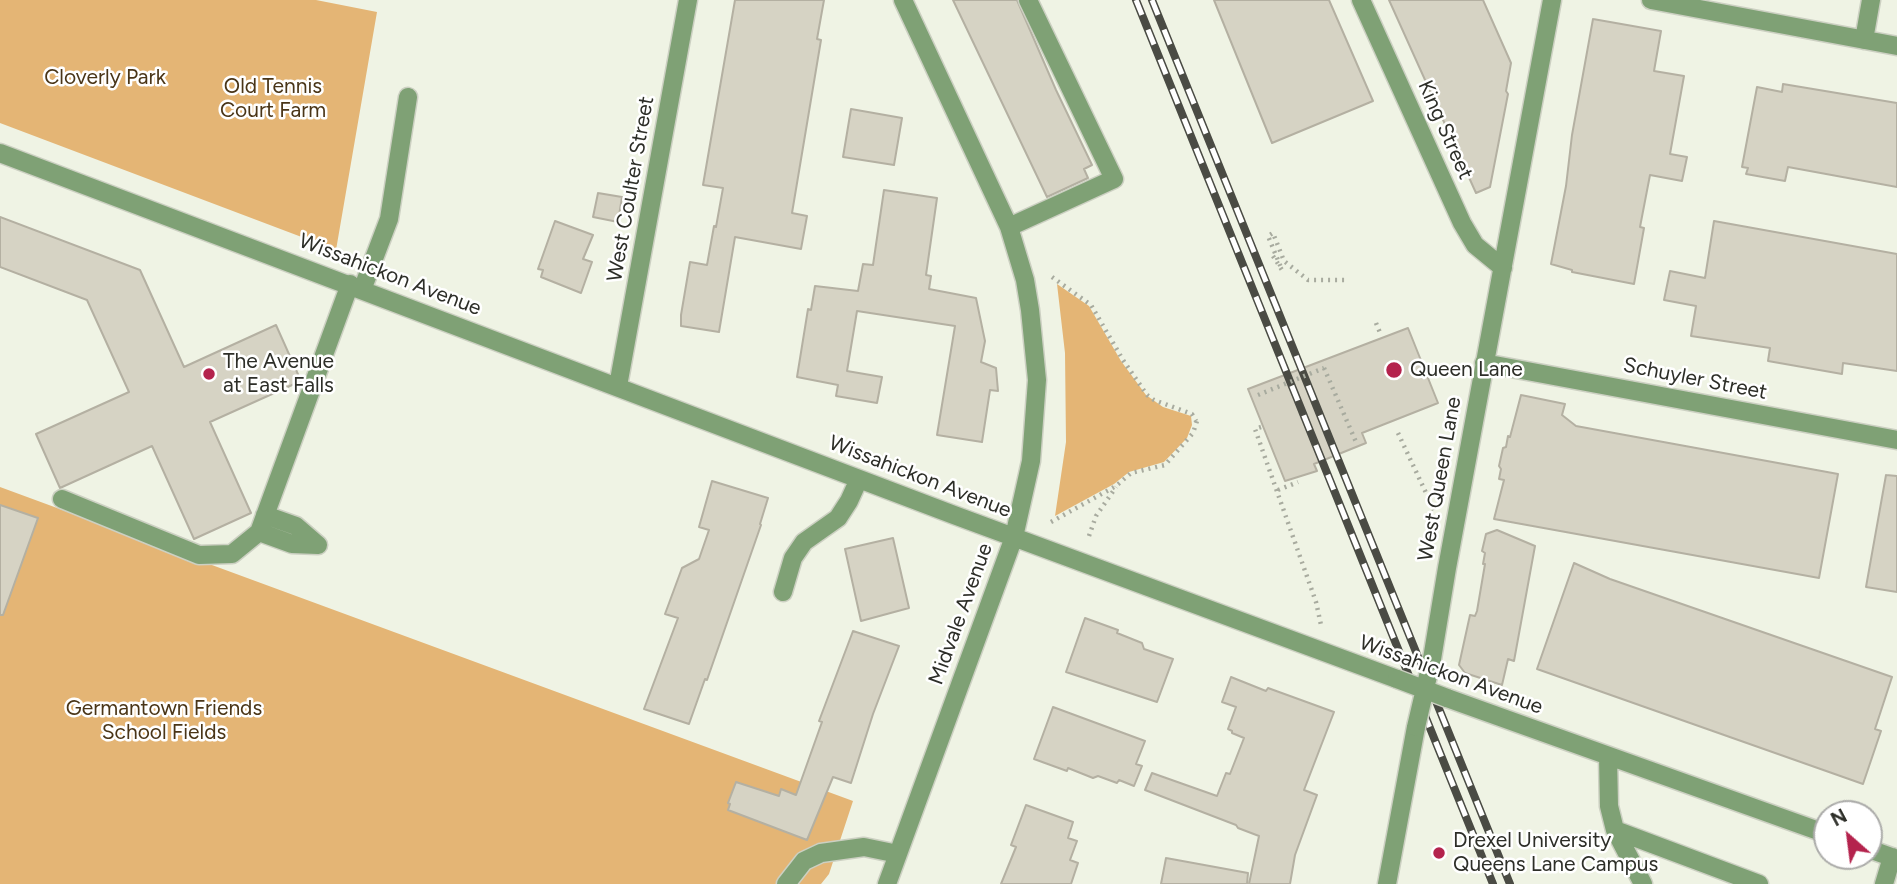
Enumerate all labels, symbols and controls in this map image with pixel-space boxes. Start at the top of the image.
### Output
park label: Cloverly Park [44,65,166,91]
park label: Old Tennis Court Farm [220,74,326,124]
street label: King Street [1412,77,1478,183]
street label: West Coulter Street [602,94,660,284]
street label: Wissahickon Avenue [295,229,485,321]
place label: The Avenue at East Falls [223,349,334,399]
street label: Schuyler Street [1621,353,1769,405]
place label: Queen Lane [1410,357,1523,383]
marker: Queen Lane [1384,360,1404,380]
marker: The Avenue at East Falls [201,366,217,382]
street label: West Queen Lane [1413,395,1467,563]
street label: Wissahickon Avenue [825,431,1015,523]
street label: Midvale Avenue [924,540,998,688]
street label: Wissahickon Avenue [1356,630,1546,720]
park label: Germantown Friends School Fields [66,696,262,746]
north arrow [1813,800,1883,870]
text: N [1827,804,1851,831]
place label: Drexel University Queens Lane Campus [1453,828,1658,878]
marker: Drexel University Queens Lane Campus [1431,845,1447,861]

